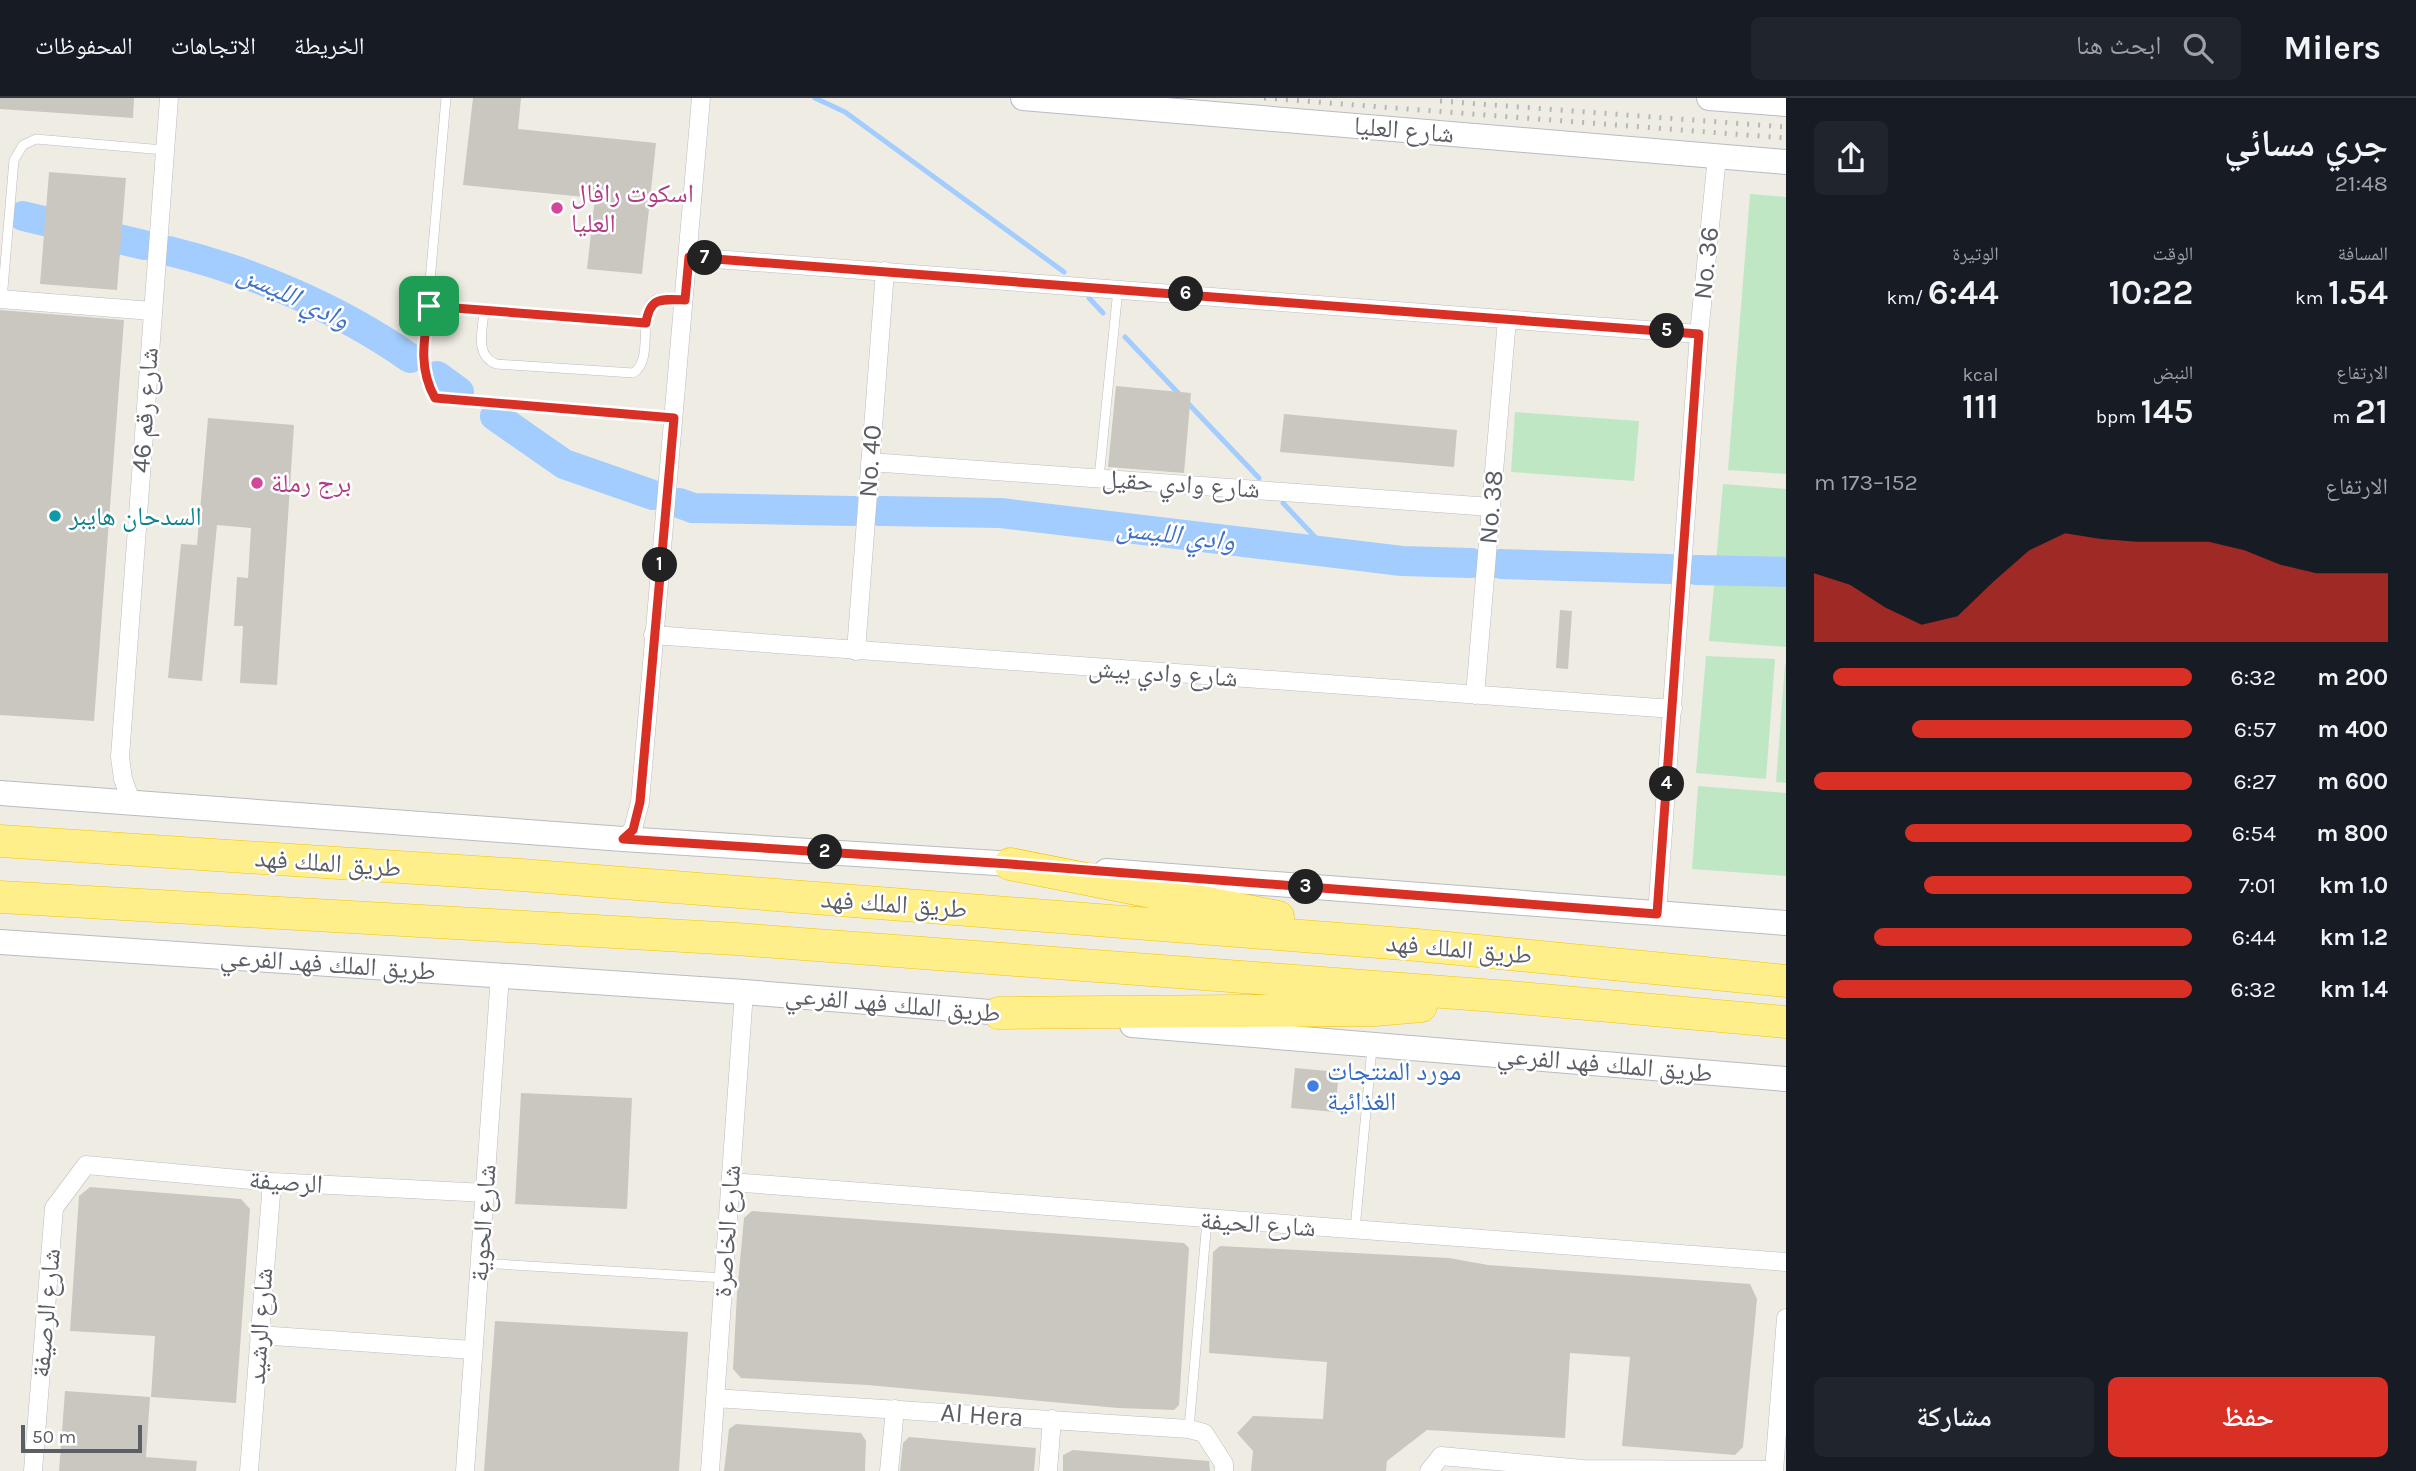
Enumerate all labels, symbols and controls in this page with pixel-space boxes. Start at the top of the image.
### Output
search box [1751,17,2241,80]
icon: search [2179,29,2217,67]
text: Milers [2283,29,2381,67]
text: ابحث هنا [2076,30,2161,61]
text: المحفوظات [35,32,133,60]
text: الاتجاهات [171,32,256,60]
text: الخريطة [294,32,365,60]
street label: شارع العليا [1353,110,1455,150]
button: share [1814,121,1888,195]
text: جري مسائي [2224,121,2388,166]
text: 21:48 [2335,170,2388,197]
place label: اسكوت رافال العليا [571,178,694,239]
marker: اسكوت رافال العليا [549,200,565,216]
street label: No. 36 [1687,225,1725,301]
pin: 7 [688,240,722,276]
text: الوتيرة [1952,243,1999,265]
text: الوقت [2152,243,2193,265]
text: المسافة [2338,243,2388,265]
text: 7 [700,246,709,268]
water label: وادي الليسن [230,256,355,342]
text: 6:44 [1928,272,1999,313]
text: 10:22 [2108,272,2193,313]
text: 1.54 [2328,272,2388,313]
pin [399,276,459,336]
pin: 6 [1168,276,1204,312]
text: 6 [1180,282,1191,304]
icon: arrive [410,287,448,325]
text: /km [1887,287,1928,309]
text: km [2295,287,2328,309]
pin: 5 [1650,314,1684,348]
text: 5 [1661,319,1672,341]
street label: شارع رقم 46 [125,346,166,474]
text: النبض [2153,362,2193,384]
text: الارتفاع [2336,362,2388,384]
text: kcal [1962,364,1999,386]
text: 111 [1962,386,1999,427]
text: 145 [2140,391,2193,432]
text: 21 [2355,391,2388,432]
text: bpm [2096,406,2140,428]
text: m [2333,406,2355,428]
street label: No. 40 [852,424,888,498]
street label: شارع وادي حقيل [1101,463,1261,510]
place label: برج رملة [271,468,351,499]
street label: No. 38 [1472,469,1510,545]
text: 152–173 m [1814,469,1918,496]
text: الارتفاع [2325,473,2388,500]
marker: برج رملة [249,475,265,491]
place label: السدحان هايبر [68,501,202,532]
marker: السدحان هايبر [47,508,63,524]
water label: وادي الليسن [1114,510,1237,564]
pin: 1 [642,547,678,582]
text: 1 [656,553,663,575]
street label: شارع وادي بيش [1087,652,1239,698]
text: 6:32 [2231,664,2276,691]
text: 200 m [2317,664,2388,691]
text: 6:57 [2234,716,2276,743]
text: 400 m [2318,716,2388,743]
pin: 4 [1650,766,1684,802]
text: 6:27 [2233,768,2276,795]
text: 600 m [2317,768,2388,795]
text: 4 [1661,772,1672,794]
text: 6:54 [2232,820,2276,847]
text: 800 m [2316,820,2388,847]
pin: 2 [808,834,842,870]
text: 2 [819,840,830,862]
street label: طريق الملك فهد [254,842,402,884]
pin: 3 [1288,870,1324,904]
text: 7:01 [2239,872,2276,899]
text: 1.0 km [2319,872,2388,899]
text: 3 [1300,875,1311,897]
street label: طريق الملك فهد [820,883,968,925]
text: 6:44 [2232,924,2276,951]
text: 1.2 km [2320,924,2388,951]
street label: طريق الملك فهد [1385,927,1533,971]
street label: طريق الملك فهد الفرعي [219,941,437,992]
text: 6:32 [2231,976,2276,1003]
text: 1.4 km [2320,976,2388,1003]
street label: طريق الملك فهد الفرعي [784,979,1002,1033]
street label: طريق الملك فهد الفرعي [1496,1039,1714,1093]
place label: مورد المنتجات الغذائية [1327,1056,1461,1117]
marker: مورد المنتجات الغذائية [1305,1078,1321,1094]
street label: شارع الحوية [463,1163,503,1283]
street label: الرصيفة [248,1164,324,1200]
street label: شارع الخاصرة [707,1164,747,1298]
street label: شارع الحيفة [1199,1204,1317,1244]
street label: شارع الرصيفة [25,1247,67,1379]
street label: شارع الرشيد [240,1267,280,1385]
button: مشاركة [1814,1377,2094,1457]
button: حفظ [2108,1377,2388,1457]
street label: Al Hera [940,1397,1024,1433]
scale bar [21,1422,142,1454]
text: 50 m [32,1426,76,1448]

